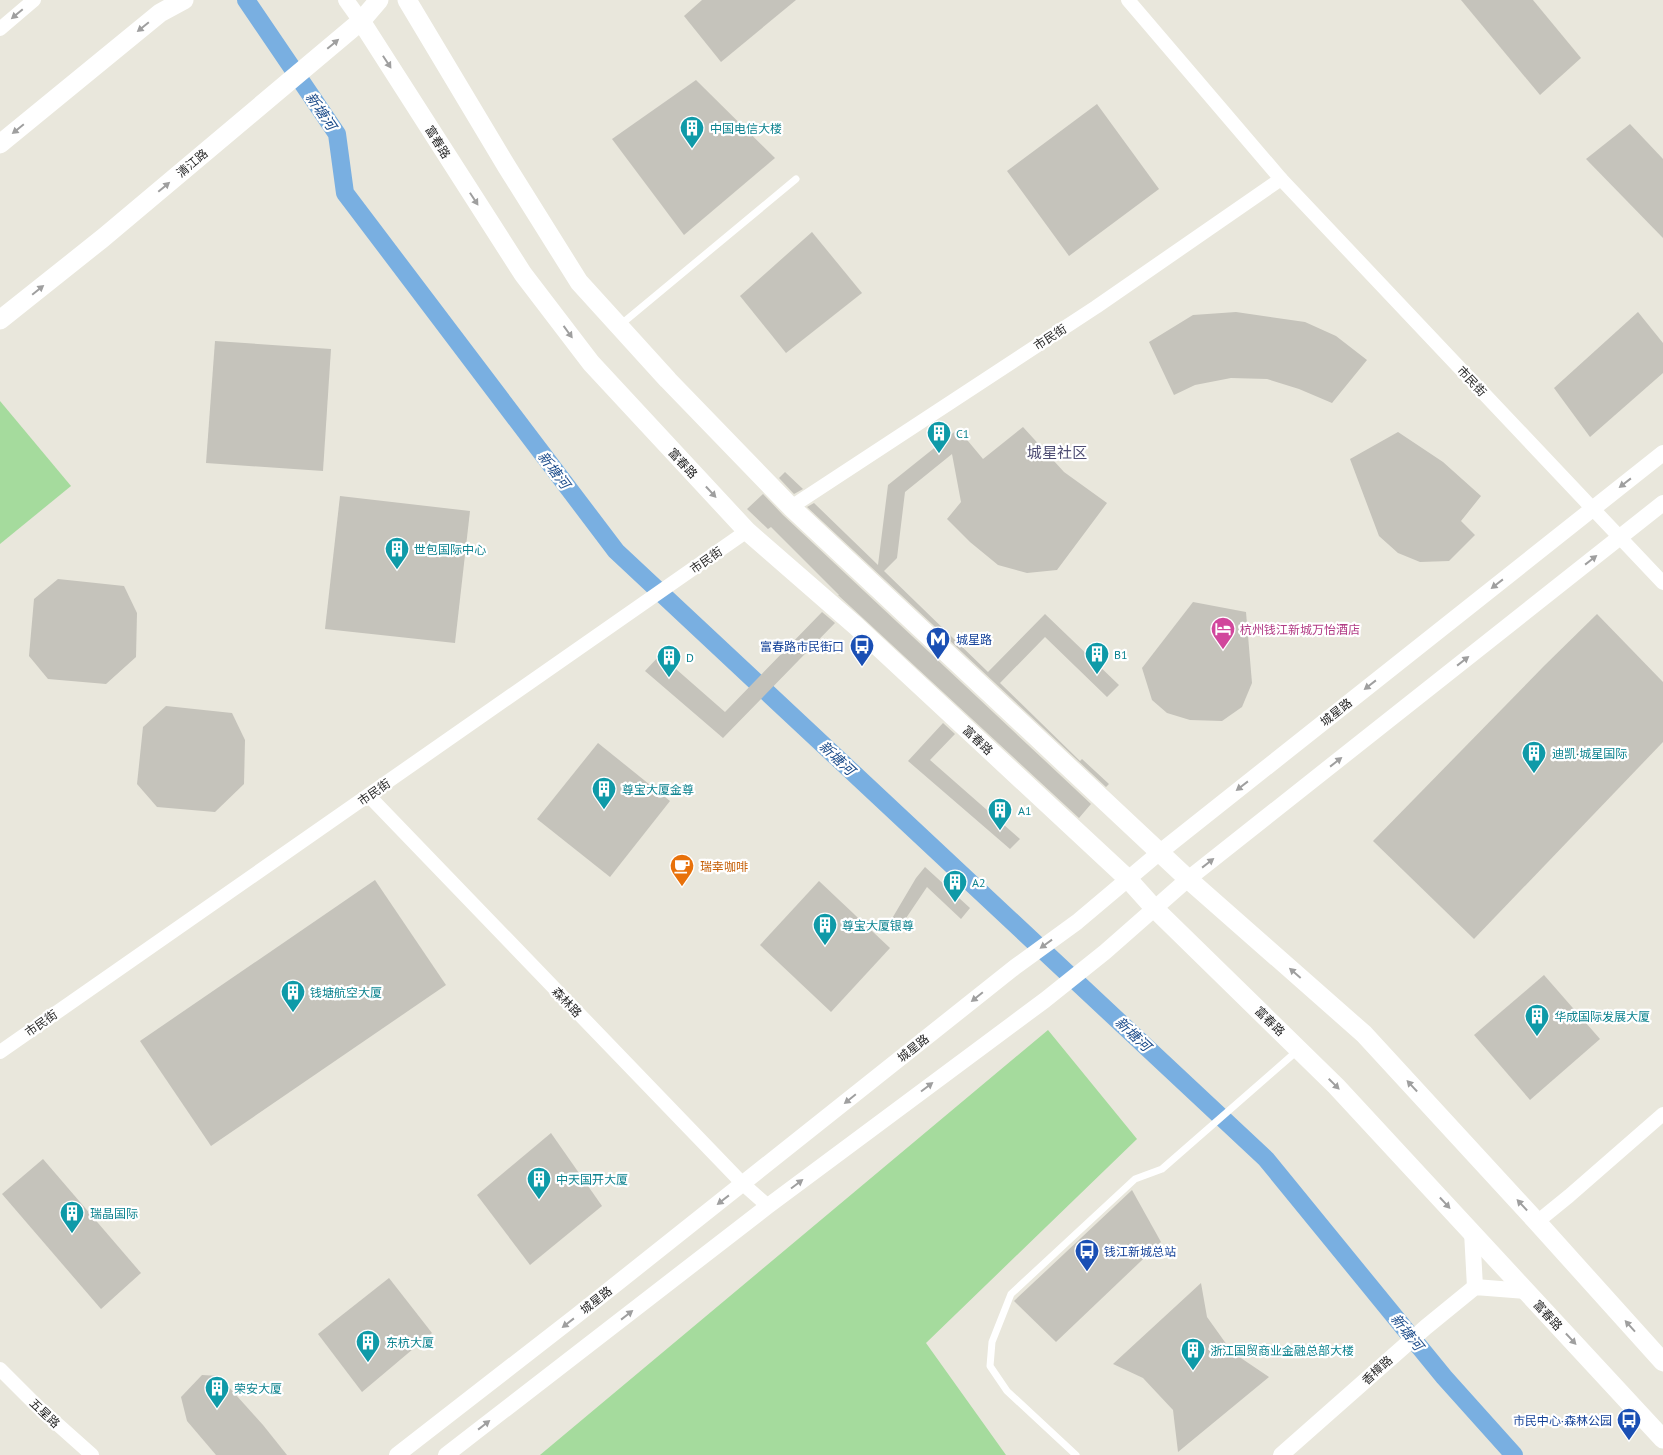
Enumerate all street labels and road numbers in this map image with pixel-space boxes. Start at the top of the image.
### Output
street label: 富春路 [422,123,454,161]
street label: 清江路 [173,146,211,180]
street label: 市民街 [1031,321,1069,353]
street label: 市民街 [1454,363,1490,399]
street label: 富春路 [665,445,701,481]
street label: 市民街 [687,544,725,576]
street label: 城星路 [1317,695,1355,729]
street label: 富春路 [960,722,996,758]
street label: 市民街 [355,776,393,808]
street label: 森林路 [549,984,585,1020]
street label: 富春路 [1252,1003,1288,1039]
street label: 市民街 [22,1007,60,1039]
street label: 城星路 [894,1031,932,1065]
street label: 城星路 [577,1283,615,1317]
street label: 富春路 [1530,1297,1566,1333]
street label: 香樟路 [1359,1352,1395,1388]
street label: 五星路 [27,1395,63,1431]

